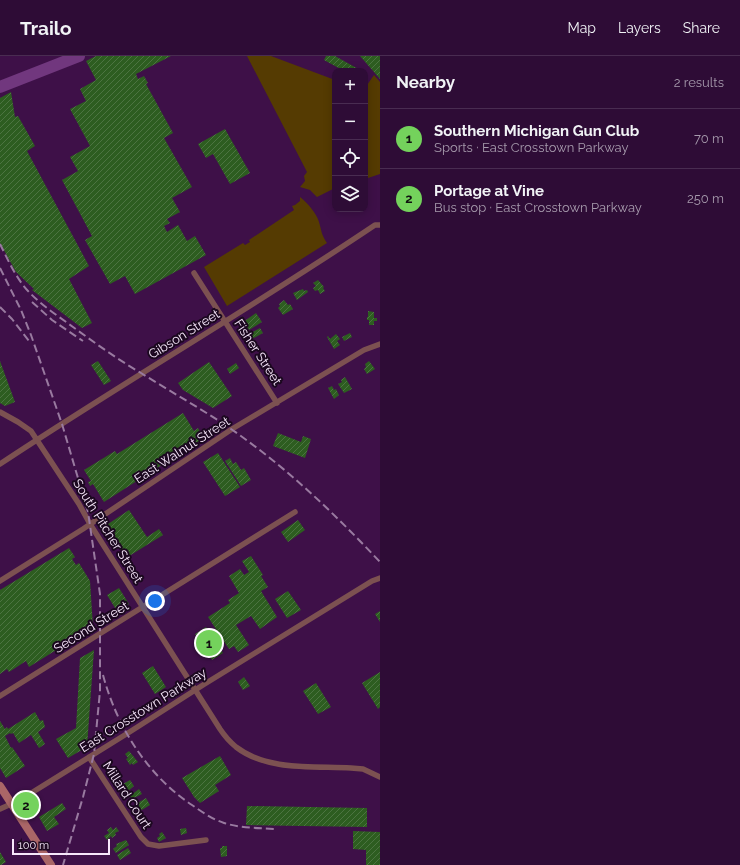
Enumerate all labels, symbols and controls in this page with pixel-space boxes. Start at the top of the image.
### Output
text: Trailo [20,17,71,39]
text: Map [568,20,596,36]
text: Layers [618,20,661,36]
text: Share [683,20,720,36]
map controls [332,68,368,212]
button: + [332,68,368,104]
text: Nearby [396,72,455,92]
text: 2 results [674,75,724,90]
button: − [332,104,368,140]
text: Southern Michigan Gun Club [434,122,639,140]
text: 1 [406,131,412,146]
text: 70 m [694,131,724,146]
button: locate [332,140,368,176]
text: Sports · East Crosstown Parkway [434,140,629,155]
button: layers [332,176,368,212]
text: Portage at Vine [434,182,544,200]
text: 2 [405,191,413,206]
text: 250 m [687,191,724,206]
text: Bus stop · East Crosstown Parkway [434,200,642,215]
street label: Gibson Street [146,306,223,362]
street label: Fisher Street [231,316,285,388]
street label: East Walnut Street [131,413,233,487]
street label: South Pitcher Street [70,476,146,586]
your location [145,591,165,611]
street label: Second Street [51,598,132,656]
pin: 1 [196,628,222,658]
street label: East Crosstown Parkway [77,665,209,755]
street label: Millard Court [100,758,155,832]
pin: 2 [13,790,39,820]
scale bar [12,837,110,856]
text: 100 m [18,839,49,852]

